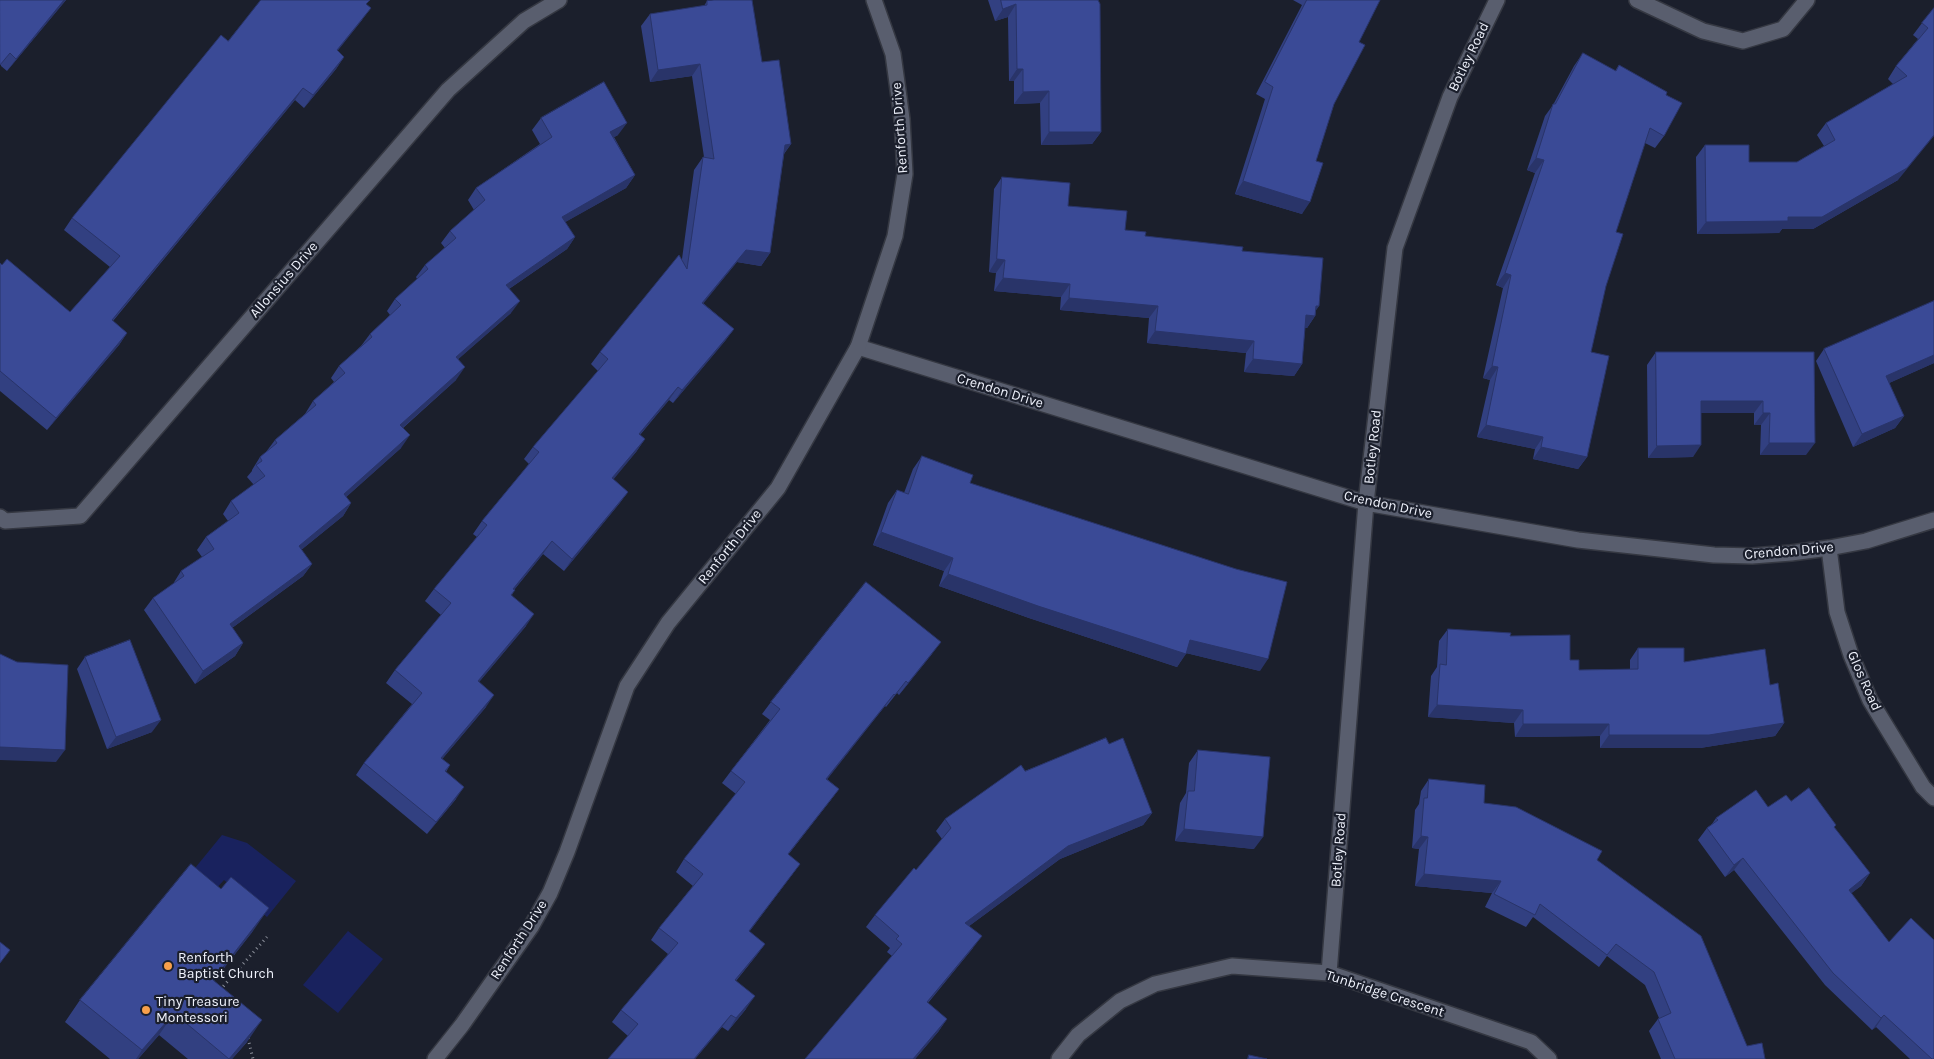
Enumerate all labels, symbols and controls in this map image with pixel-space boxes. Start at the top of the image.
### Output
street label: Botley Road [1445,20,1493,94]
street label: Renforth Drive [888,82,912,174]
street label: Allonsius Drive [246,239,322,321]
street label: Crendon Drive [955,370,1045,412]
street label: Botley Road [1361,409,1385,485]
street label: Crendon Drive [1342,487,1434,523]
street label: Renforth Drive [695,506,765,588]
street label: Crendon Drive [1744,539,1834,563]
street label: Glos Road [1843,649,1885,713]
street label: Botley Road [1328,812,1350,888]
street label: Renforth Drive [487,897,551,983]
place label: Renforth Baptist Church [178,950,274,982]
marker: Renforth Baptist Church [162,960,174,972]
street label: Tunbridge Crescent [1324,967,1446,1021]
place label: Tiny Treasure Montessori [156,994,239,1026]
marker: Tiny Treasure Montessori [140,1004,152,1016]

